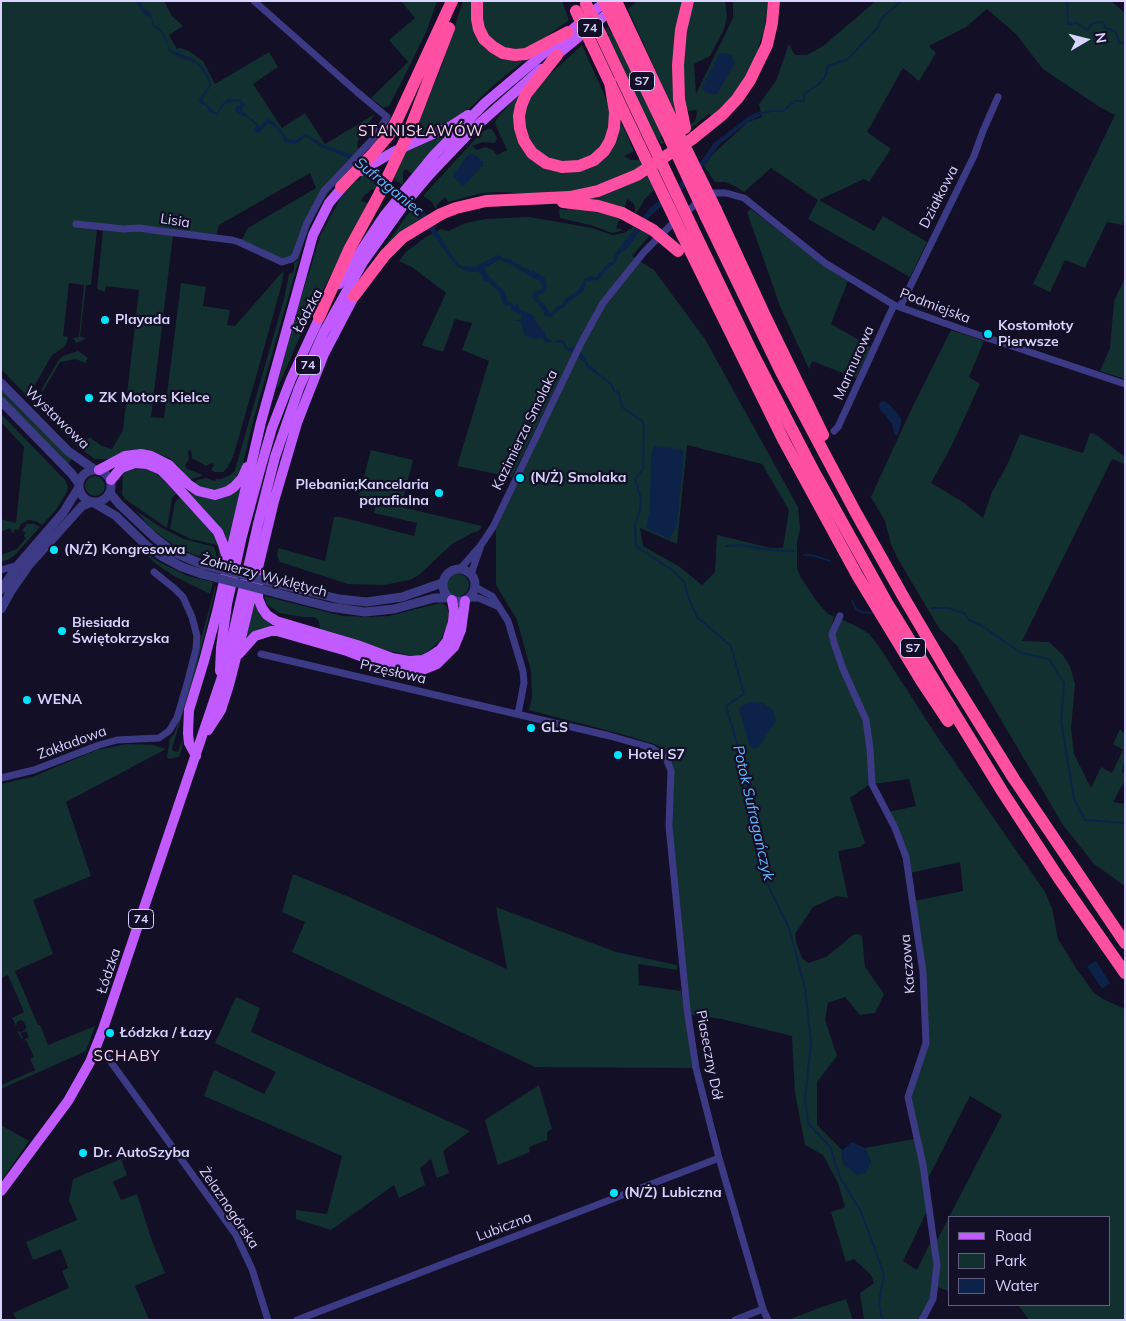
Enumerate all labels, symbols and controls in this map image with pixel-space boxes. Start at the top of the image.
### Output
north arrow [1061,15,1111,65]
road number: 74 [578,18,602,38]
text: N [1091,31,1111,44]
road number: S7 [630,72,654,90]
district label: STANISŁAWÓW [357,122,485,140]
water label: Sufraganiec [351,154,427,220]
street label: Działkowa [916,163,962,231]
street label: Lisia [159,210,191,232]
street label: Podmiejska [897,285,973,327]
street label: Łódzka [290,286,326,336]
place label: Playada [115,312,170,328]
marker: Playada [99,314,111,326]
place label: Kostomłoty Pierwsze [998,318,1073,351]
street label: Marmurowa [830,323,878,403]
marker: Kostomłoty Pierwsze [982,328,994,340]
road number: 74 [296,356,320,374]
street label: Kazimierza Smolaka [489,367,561,493]
street label: Wystawowa [21,383,93,453]
place label: ZK Motors Kielce [99,390,210,406]
marker: ZK Motors Kielce [83,392,95,404]
place label: (N/Ż) Smolaka [530,470,626,486]
marker: (N/Ż) Smolaka [514,472,526,484]
place label: Plebania;Kancelaria parafialna [296,477,429,510]
marker: Plebania;Kancelaria parafialna [433,487,445,499]
place label: (N/Ż) Kongresowa [64,542,186,558]
marker: (N/Ż) Kongresowa [48,544,60,556]
street label: Żołnierzy Wyklętych [199,551,329,601]
place label: Biesiada Świętokrzyska [72,615,169,648]
marker: Biesiada Świętokrzyska [56,625,68,637]
road number: S7 [900,638,926,658]
street label: Przęsłowa [358,656,428,688]
place label: WENA [37,692,82,708]
marker: WENA [21,694,33,706]
place label: GLS [541,720,568,736]
marker: GLS [525,722,537,734]
street label: Zakładowa [35,723,109,763]
water label: Potok Sufragańczyk [729,744,777,882]
place label: Hotel S7 [628,747,685,763]
marker: Hotel S7 [612,749,624,761]
road number: 74 [128,910,154,929]
street label: Kaczowa [897,934,919,994]
street label: Łódzka [93,946,125,996]
street label: Piaseczny Dół [692,1009,726,1101]
place label: Łódzka / Łazy [120,1025,212,1041]
marker: Łódzka / Łazy [104,1027,116,1039]
district label: SCHABY [93,1047,161,1065]
place label: Dr. AutoSzyba [93,1145,190,1161]
marker: Dr. AutoSzyba [77,1147,89,1159]
street label: Żelaznogórska [196,1164,262,1252]
place label: (N/Ż) Lubiczna [624,1185,722,1201]
marker: (N/Ż) Lubiczna [608,1187,620,1199]
street label: Lubiczna [474,1209,534,1245]
legend [948,1216,1111,1306]
text: Road [995,1226,1032,1245]
text: Park [995,1251,1027,1270]
text: Water [995,1276,1039,1295]

